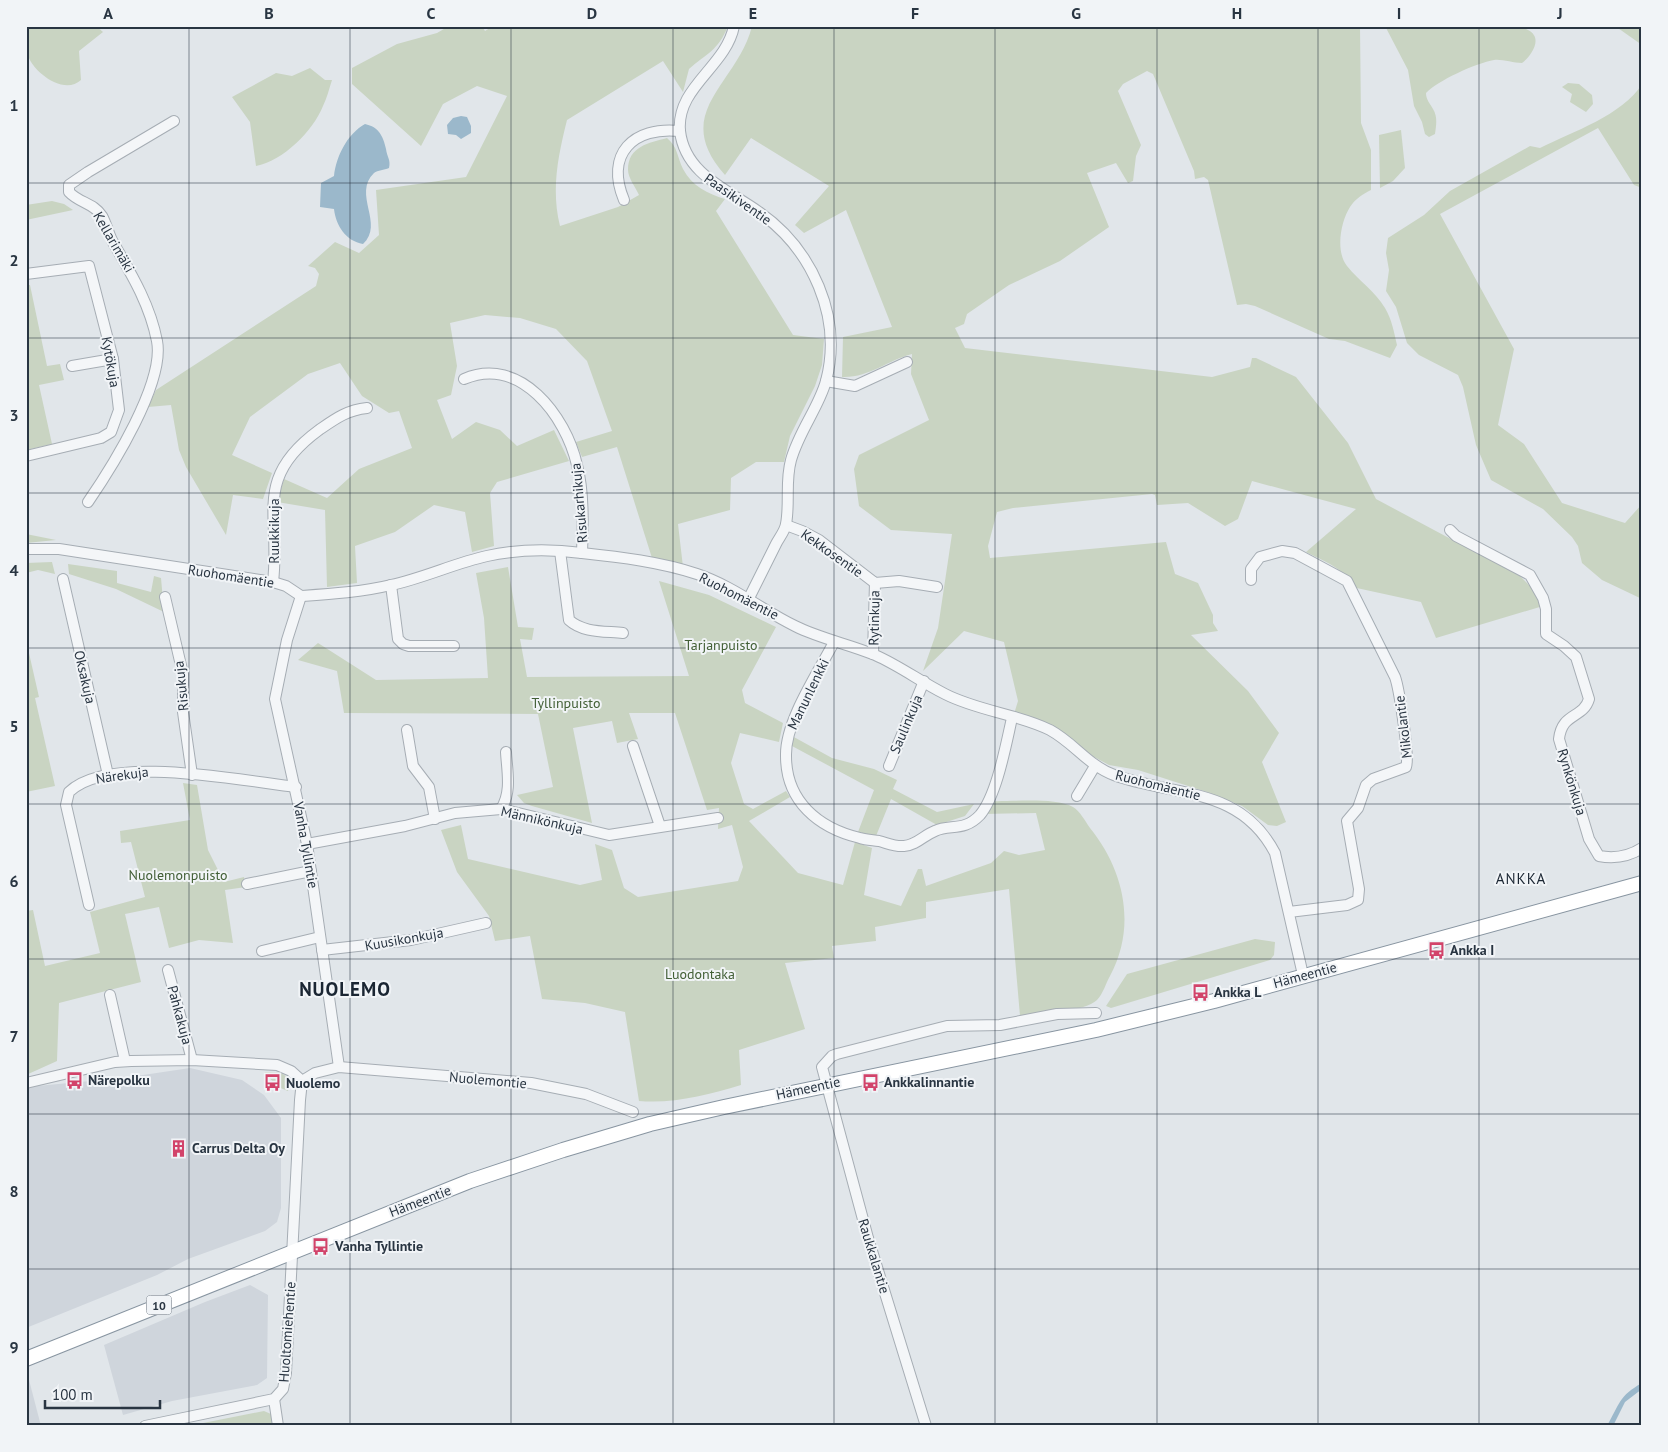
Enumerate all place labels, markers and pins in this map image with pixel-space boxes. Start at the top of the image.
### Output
bus stop icon: Ankka I [1426,940,1446,960]
place label: Ankka I [1450,941,1494,959]
bus stop icon: Ankka L [1190,982,1210,1002]
place label: Ankka L [1214,983,1262,1001]
bus stop icon: Närepolku [64,1070,84,1090]
place label: Närepolku [88,1071,150,1089]
bus stop icon: Ankkalinnantie [860,1072,880,1092]
bus stop icon: Nuolemo [262,1073,282,1093]
place label: Ankkalinnantie [884,1073,974,1091]
place label: Nuolemo [286,1074,341,1092]
building icon: Carrus Delta Oy [168,1138,188,1158]
place label: Carrus Delta Oy [192,1139,285,1157]
bus stop icon: Vanha Tyllintie [311,1236,331,1256]
place label: Vanha Tyllintie [334,1237,423,1255]

